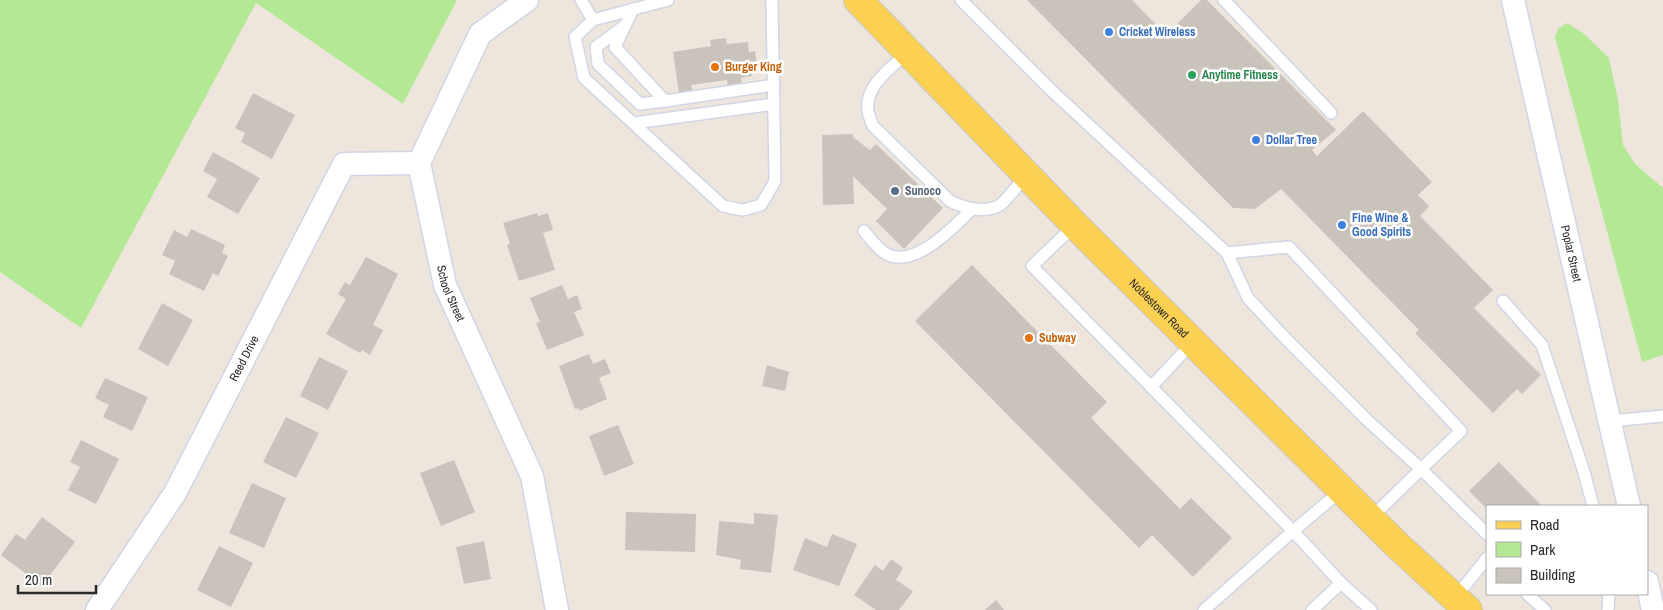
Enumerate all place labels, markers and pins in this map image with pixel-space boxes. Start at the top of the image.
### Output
place label: Cricket Wireless [1119,24,1196,40]
marker: Cricket Wireless [1103,26,1115,38]
place label: Burger King [725,59,782,75]
marker: Burger King [709,61,721,73]
place label: Anytime Fitness [1202,67,1279,83]
marker: Anytime Fitness [1186,69,1198,81]
place label: Dollar Tree [1266,132,1317,148]
marker: Dollar Tree [1250,134,1262,146]
place label: Sunoco [905,183,941,199]
marker: Sunoco [889,185,901,197]
place label: Fine Wine & Good Spirits [1352,210,1412,240]
marker: Fine Wine & Good Spirits [1336,219,1348,231]
place label: Subway [1039,330,1077,346]
marker: Subway [1023,332,1035,344]

